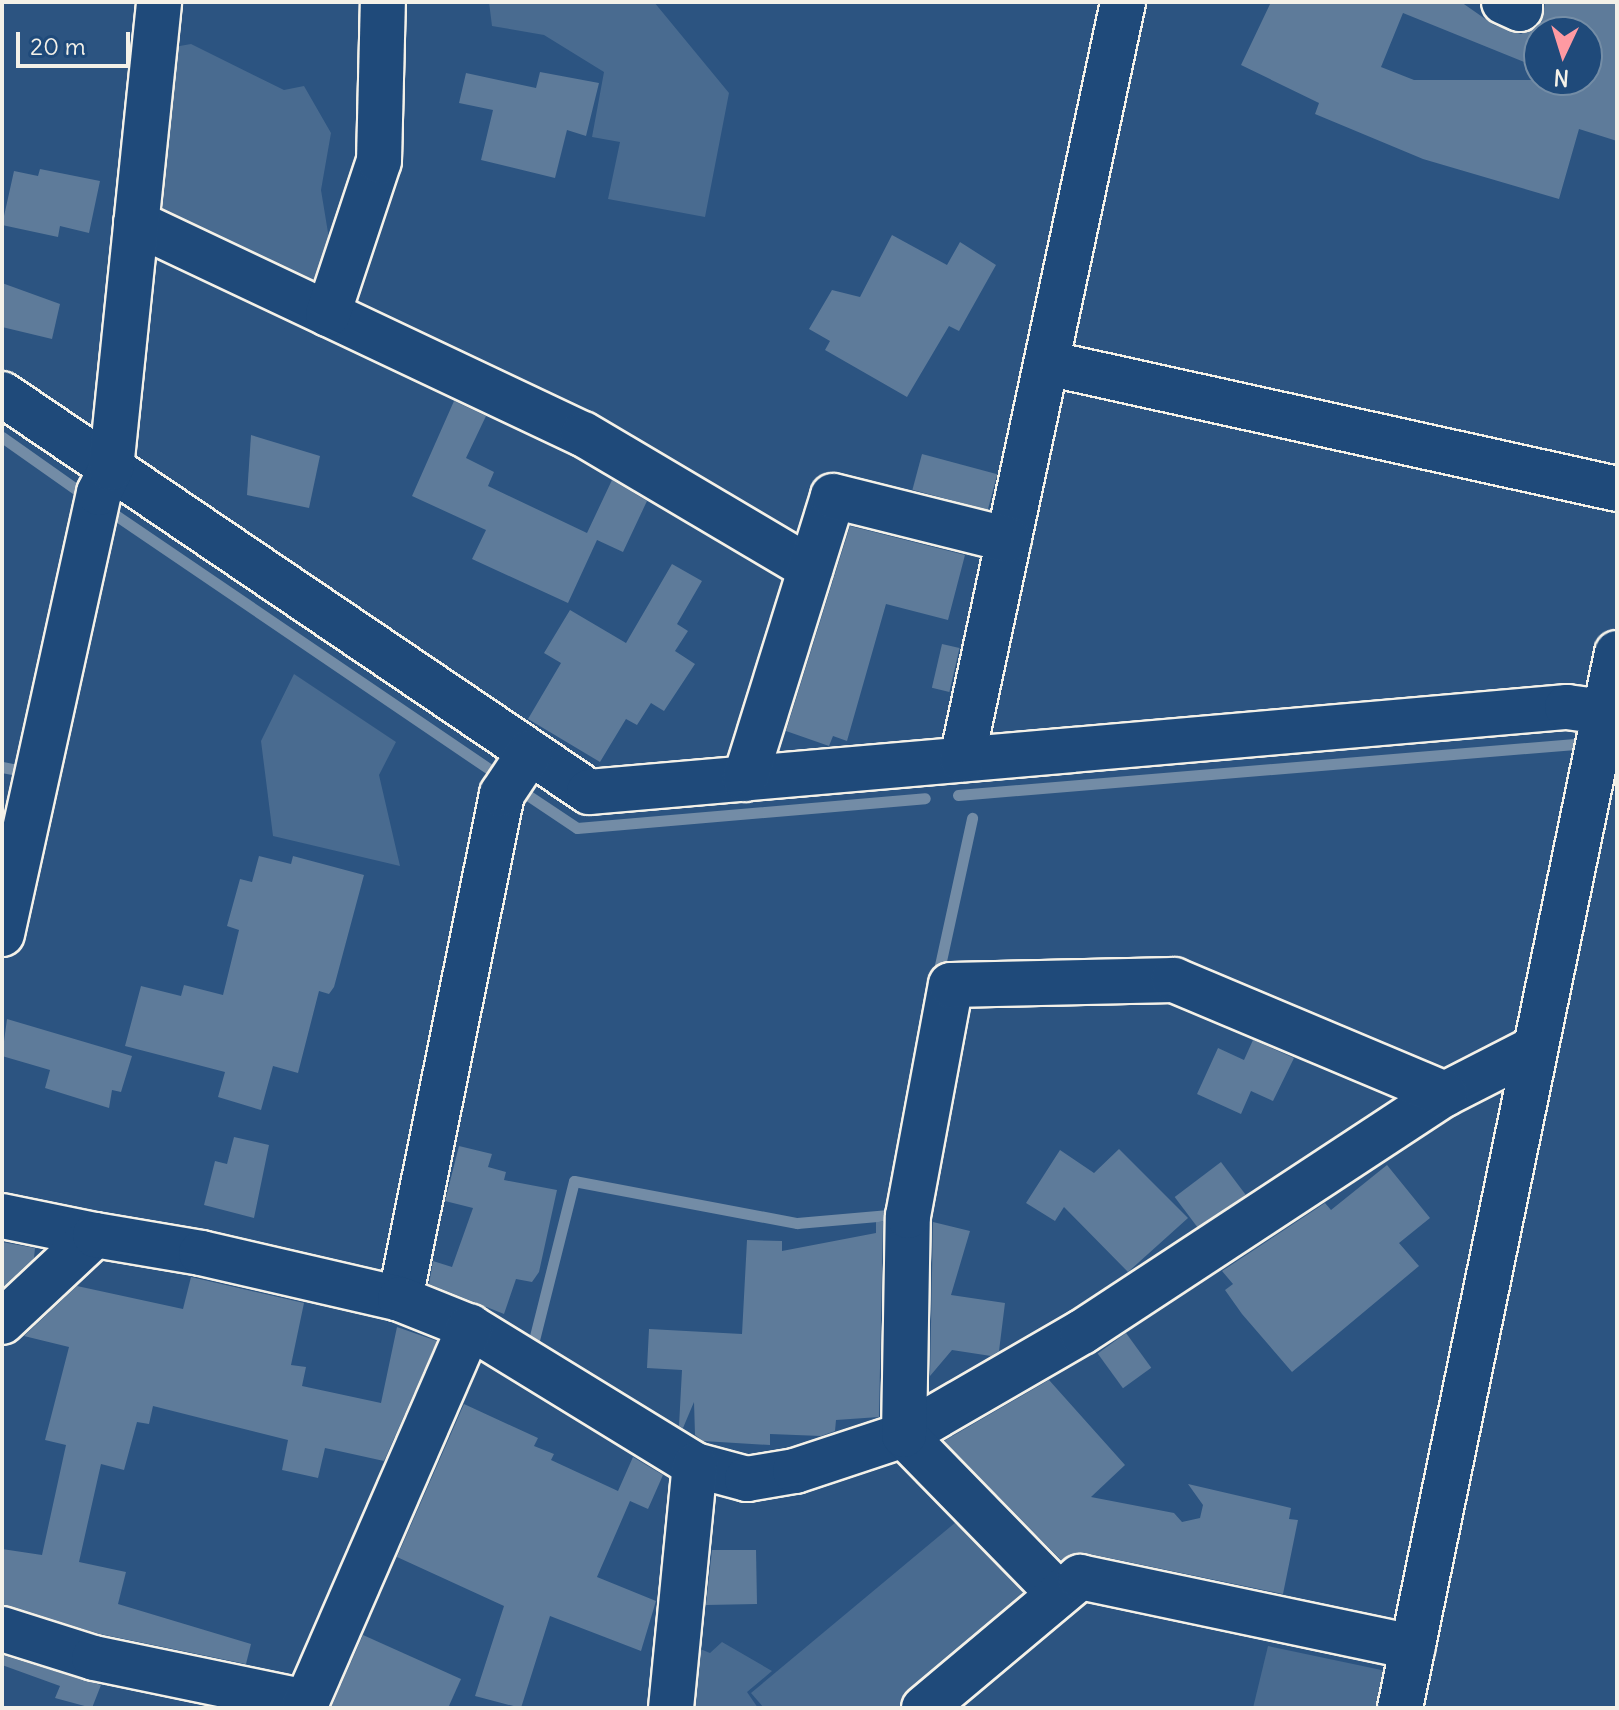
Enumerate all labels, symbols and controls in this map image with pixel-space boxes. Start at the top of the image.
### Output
scale bar [20,16,134,66]
north arrow [1523,16,1603,96]
text: 20 m [30,31,86,61]
text: N [1553,63,1570,92]

